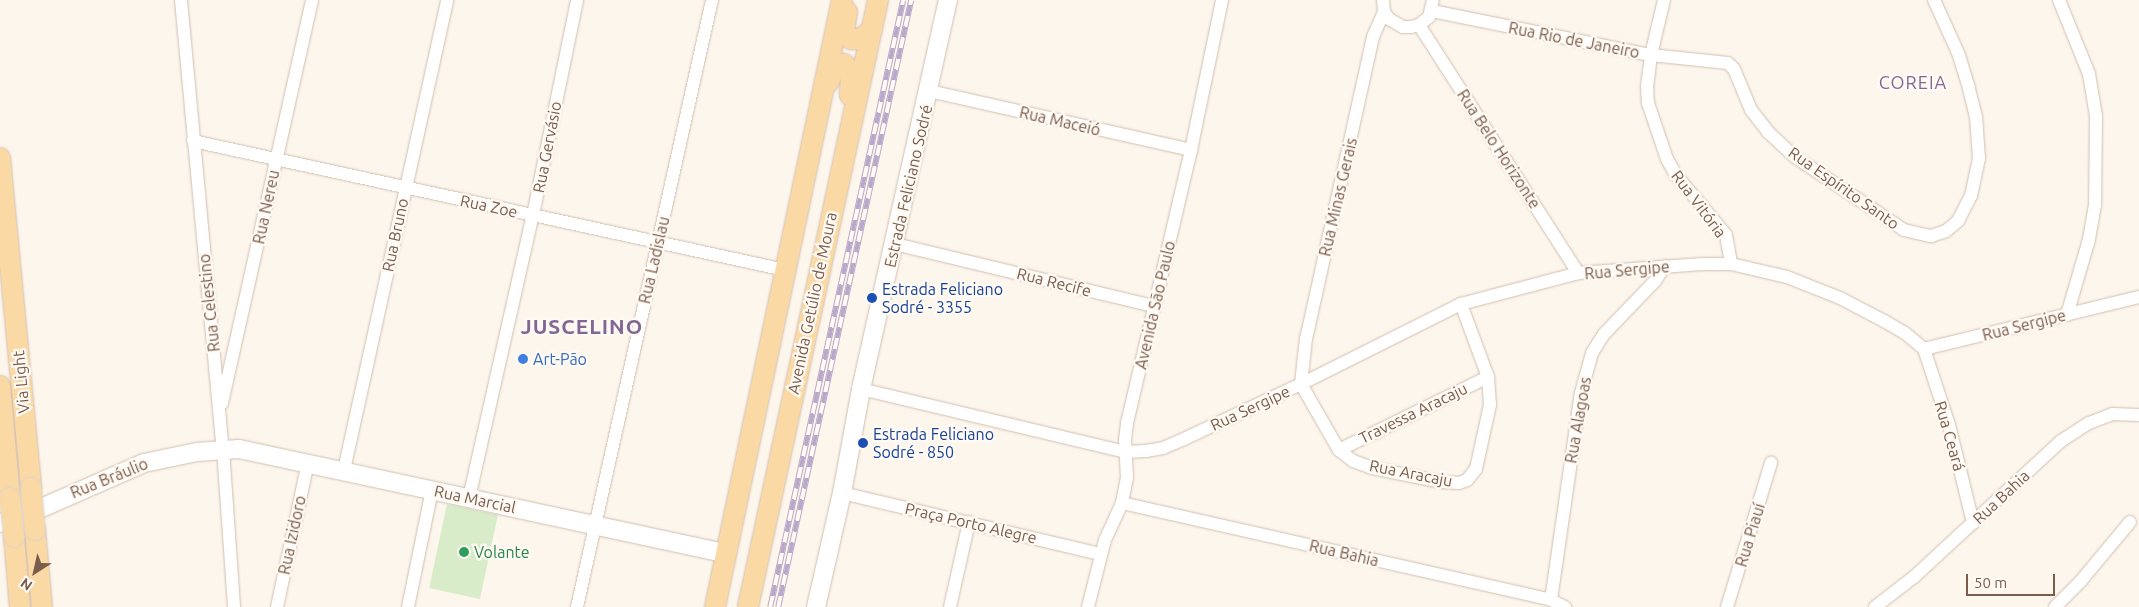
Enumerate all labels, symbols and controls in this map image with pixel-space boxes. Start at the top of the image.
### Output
street label: Rua Rio de Janeiro [1507,18,1641,62]
district label: COREIA [1878,71,1948,93]
street label: Rua Belo Horizonte [1453,86,1545,212]
street label: Rua Gervásio [529,99,565,195]
street label: Rua Maceió [1018,102,1102,140]
street label: Estrada Feliciano Sodré [880,103,936,269]
street label: Rua Minas Gerais [1315,136,1361,258]
street label: Rua Espírito Santo [1785,143,1903,233]
street label: Rua Vitória [1667,167,1731,241]
street label: Rua Nereu [249,168,283,246]
street label: Rua Zoe [459,191,519,221]
street label: Rua Bruno [378,196,412,274]
street label: Avenida Getúlio de Moura [783,210,841,396]
street label: Rua Ladislau [635,214,673,306]
street label: Avenida São Paulo [1131,239,1179,371]
street label: Rua Celestino [194,253,224,353]
street label: Rua Sergipe [1584,257,1670,283]
street label: Rua Recife [1015,263,1093,301]
place label: Estrada Feliciano Sodré - 3355 [882,279,1003,317]
marker: Estrada Feliciano Sodré - 3355 [866,292,878,304]
street label: Rua Sergipe [1980,305,2068,345]
district label: JUSCELINO [520,313,644,339]
place label: Art-Pão [533,349,587,369]
street label: Via Light [9,350,33,414]
marker: Art-Pão [517,353,529,365]
street label: Rua Alagoas [1561,375,1595,465]
street label: Travessa Aracaju [1356,378,1470,448]
street label: Rua Sergipe [1207,381,1293,435]
street label: Rua Ceará [1931,399,1969,473]
place label: Estrada Feliciano Sodré - 850 [873,424,994,462]
marker: Estrada Feliciano Sodré - 850 [857,437,869,449]
street label: Rua Bráulio [67,454,151,502]
street label: Rua Aracaju [1368,456,1454,490]
street label: Rua Bahia [1969,466,2033,528]
street label: Rua Marcial [432,481,518,517]
street label: Rua Izidoro [274,494,310,576]
street label: Praça Porto Alegre [903,498,1039,548]
street label: Rua Piauí [1731,501,1769,569]
street label: Rua Bahia [1307,536,1381,570]
place label: Volante [474,542,530,562]
marker: Volante [458,546,470,558]
north arrow [10,547,60,597]
scale bar [1969,564,2058,596]
text: 50 m [1974,574,2007,591]
text: N [18,575,35,594]

